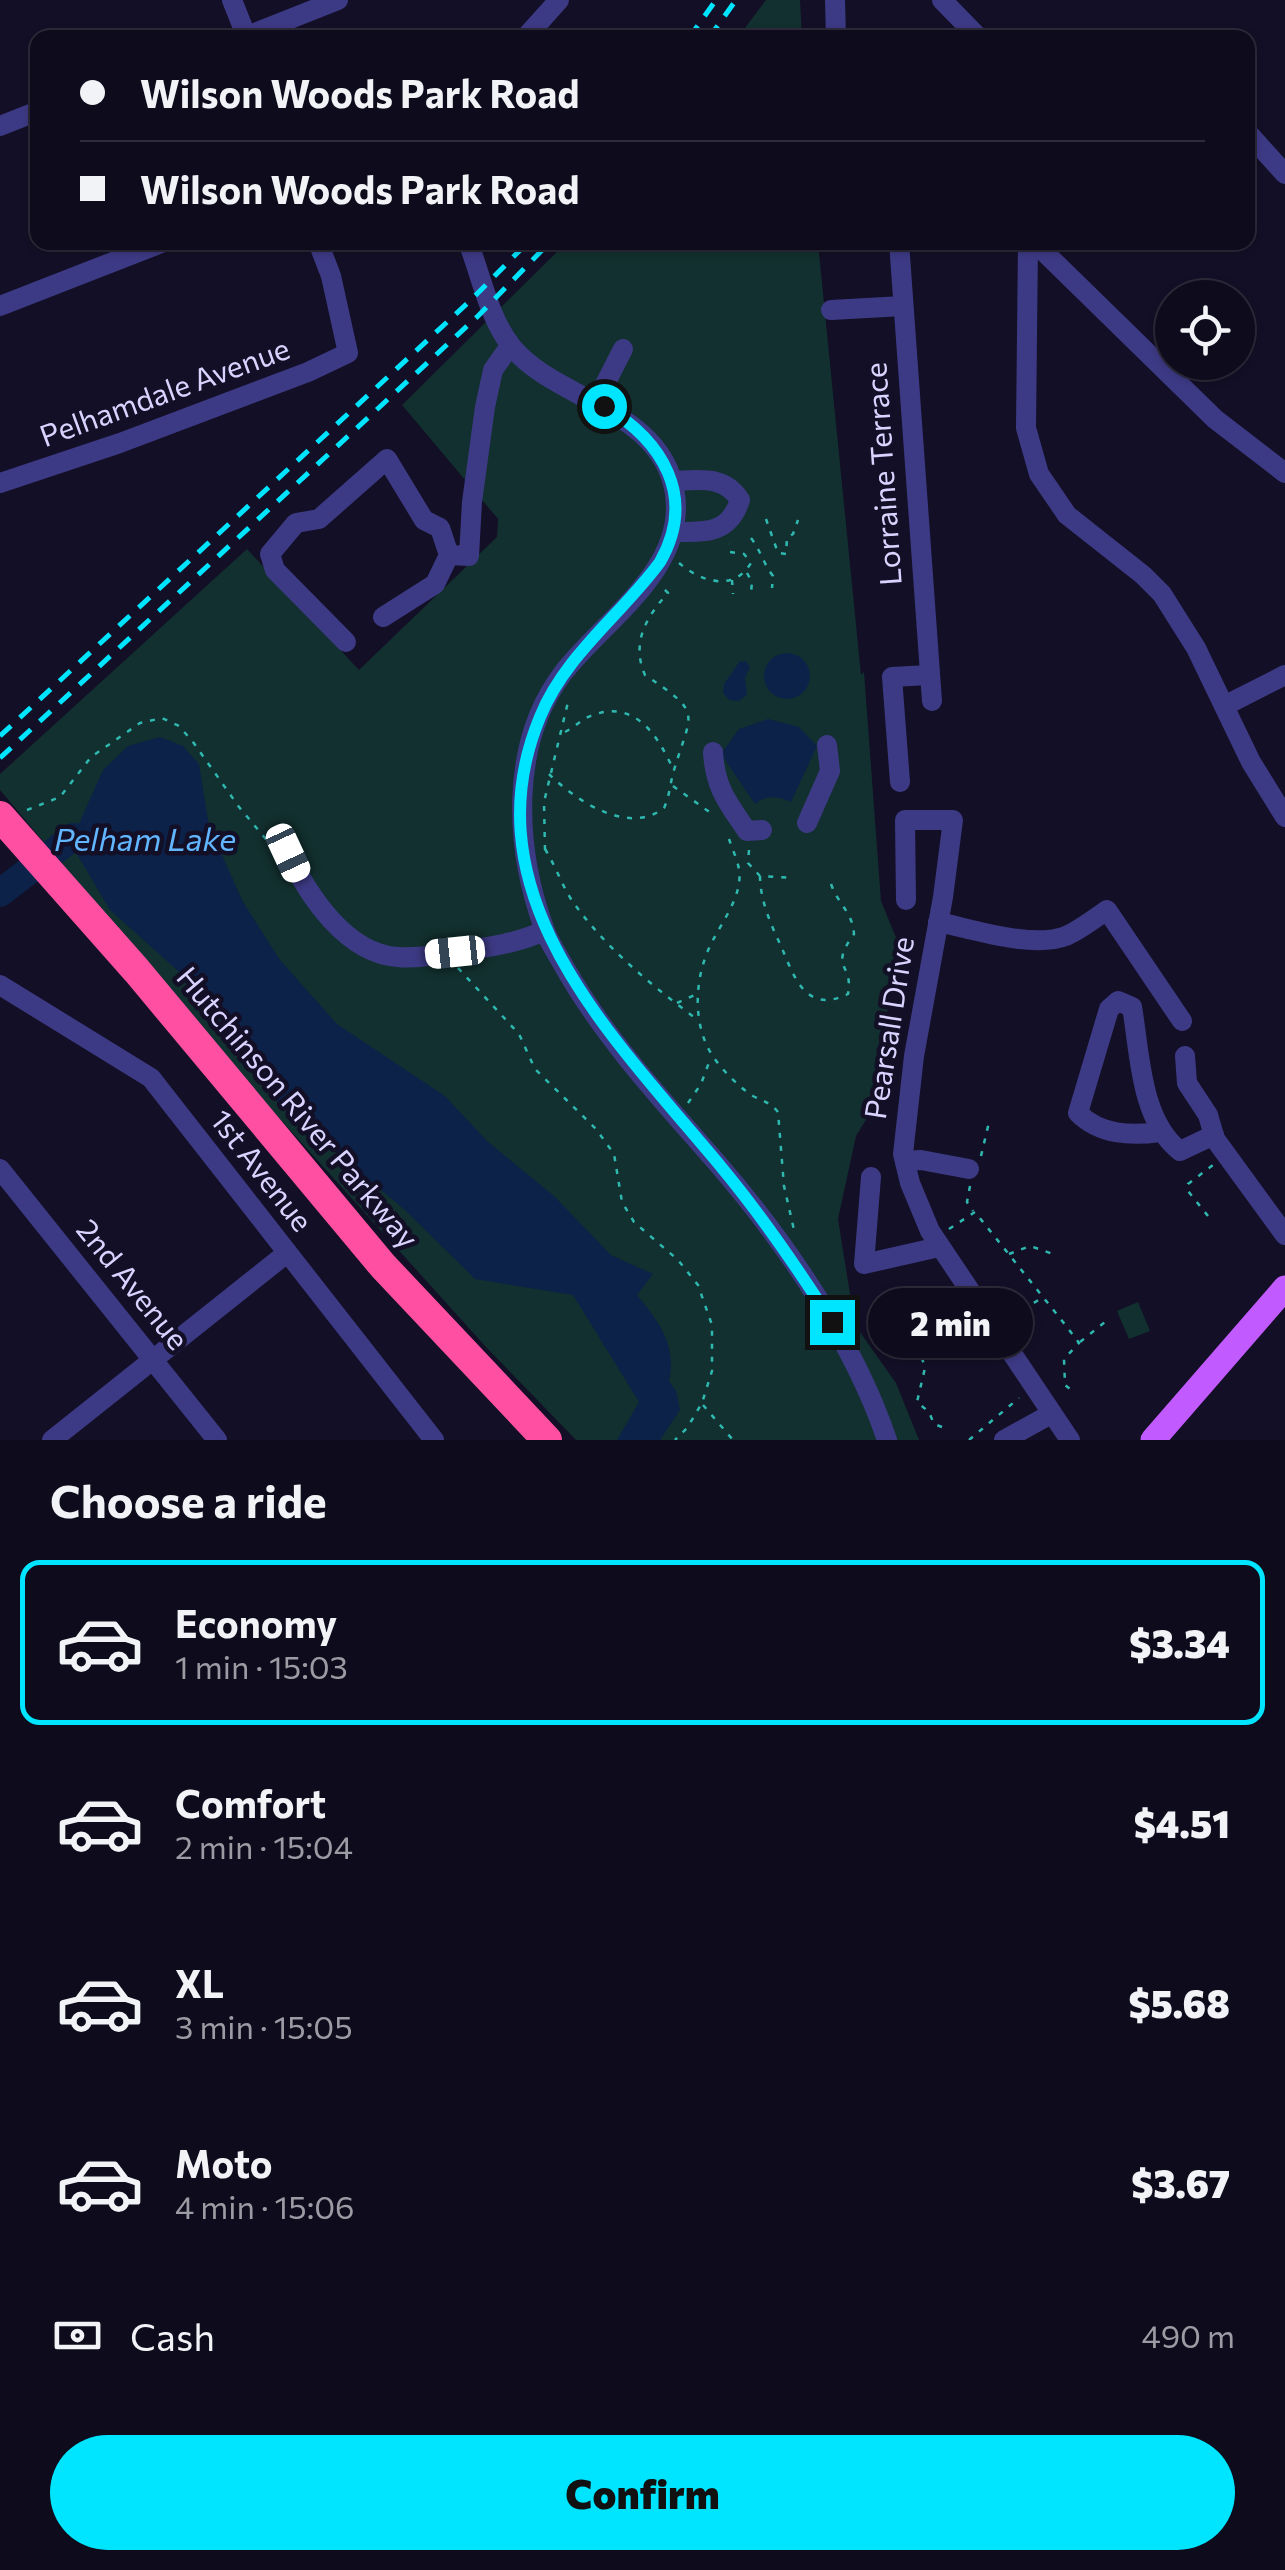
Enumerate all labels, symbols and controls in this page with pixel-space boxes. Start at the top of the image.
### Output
text: Wilson Woods Park Road [140,69,579,116]
text: Wilson Woods Park Road [140,165,579,212]
map controls [1155,280,1255,380]
button: locate [1155,280,1255,380]
street label: Pelhamdale Avenue [34,328,294,453]
street label: Lorraine Terrace [855,361,908,587]
route start [582,384,627,429]
water label: Pelham Lake [54,818,236,858]
car [262,819,314,887]
car [424,934,486,970]
street label: Pearsall Drive [855,934,920,1121]
street label: Hutchinson River Parkway [170,958,428,1255]
street label: 1st Avenue [204,1101,322,1238]
street label: 2nd Avenue [70,1211,198,1356]
callout: 2 min [867,1287,1032,1357]
route end [810,1300,855,1345]
text: 2 min [910,1303,991,1343]
text: Choose a ride [50,1472,327,1527]
icon: car [55,1598,145,1688]
text: Economy [175,1599,337,1646]
text: $3.34 [1129,1619,1230,1666]
text: 1 min · 15:03 [175,1646,348,1686]
icon: car [55,1778,145,1868]
text: Comfort [175,1779,326,1826]
text: $4.51 [1134,1799,1230,1846]
text: 2 min · 15:04 [175,1826,353,1866]
icon: car [55,1958,145,2048]
text: XL [175,1959,224,2006]
text: $5.68 [1128,1979,1230,2026]
text: 3 min · 15:05 [175,2006,353,2046]
icon: car [55,2138,145,2228]
text: Moto [175,2139,273,2186]
text: $3.67 [1131,2159,1230,2206]
text: 4 min · 15:06 [175,2186,355,2226]
icon: cash [50,2308,105,2363]
text: Cash [130,2312,215,2359]
text: 490 m [1141,2315,1235,2355]
button: Confirm [50,2435,1235,2550]

